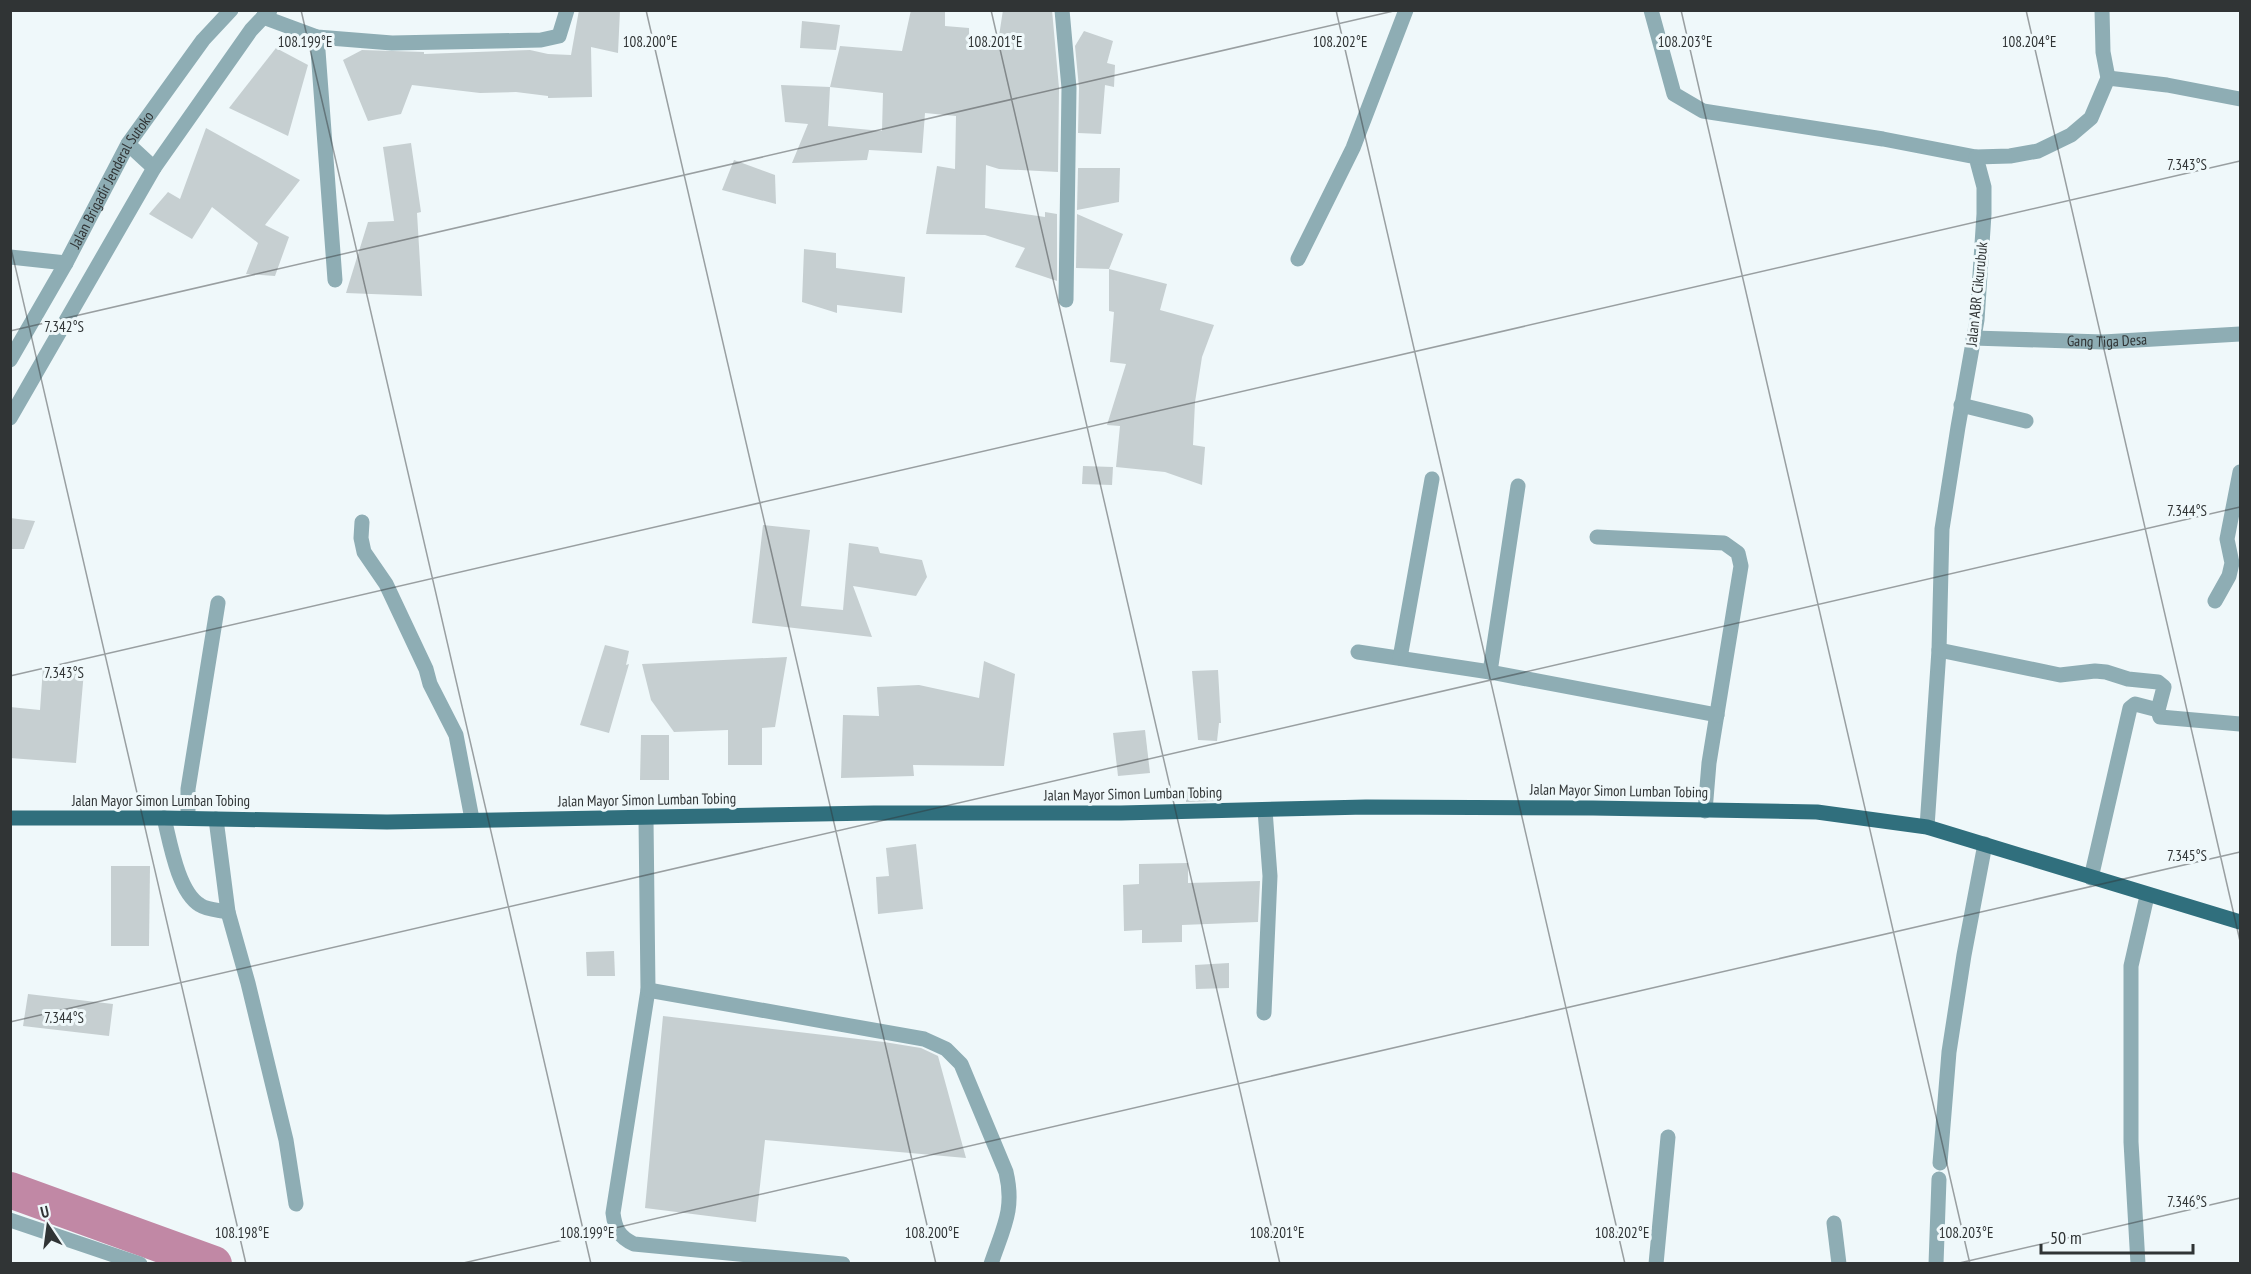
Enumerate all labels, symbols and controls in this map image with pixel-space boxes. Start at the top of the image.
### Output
text: 108.199°E [278,32,332,51]
text: 108.200°E [623,32,677,51]
text: 108.201°E [968,32,1022,51]
text: 108.202°E [1313,32,1367,51]
text: 108.203°E [1658,32,1712,51]
text: 108.204°E [2002,32,2056,51]
street label: Jalan Brigadir Jenderal Sutoko [65,107,158,252]
text: 7.343°S [2167,155,2207,174]
street label: Jalan ABR Cikurubuk [1961,241,1991,348]
text: 7.342°S [44,317,84,336]
street label: Gang Tiga Desa [2067,329,2147,351]
text: 7.344°S [2167,501,2207,520]
text: 7.343°S [44,663,84,682]
street label: Jalan Mayor Simon Lumban Tobing [1529,779,1708,802]
street label: Jalan Mayor Simon Lumban Tobing [1043,782,1222,805]
street label: Jalan Mayor Simon Lumban Tobing [557,788,736,811]
street label: Jalan Mayor Simon Lumban Tobing [71,791,250,810]
text: 7.345°S [2167,846,2207,865]
text: 7.344°S [44,1008,84,1027]
text: 7.346°S [2167,1192,2207,1211]
north arrow [18,1196,78,1256]
text: U [38,1201,51,1222]
scale bar [2041,1217,2192,1255]
text: 108.198°E [215,1223,269,1242]
text: 108.199°E [560,1223,614,1242]
text: 108.200°E [905,1223,959,1242]
text: 108.201°E [1250,1223,1304,1242]
text: 108.202°E [1595,1223,1649,1242]
text: 108.203°E [1939,1223,1993,1242]
text: 50 m [2050,1226,2082,1249]

